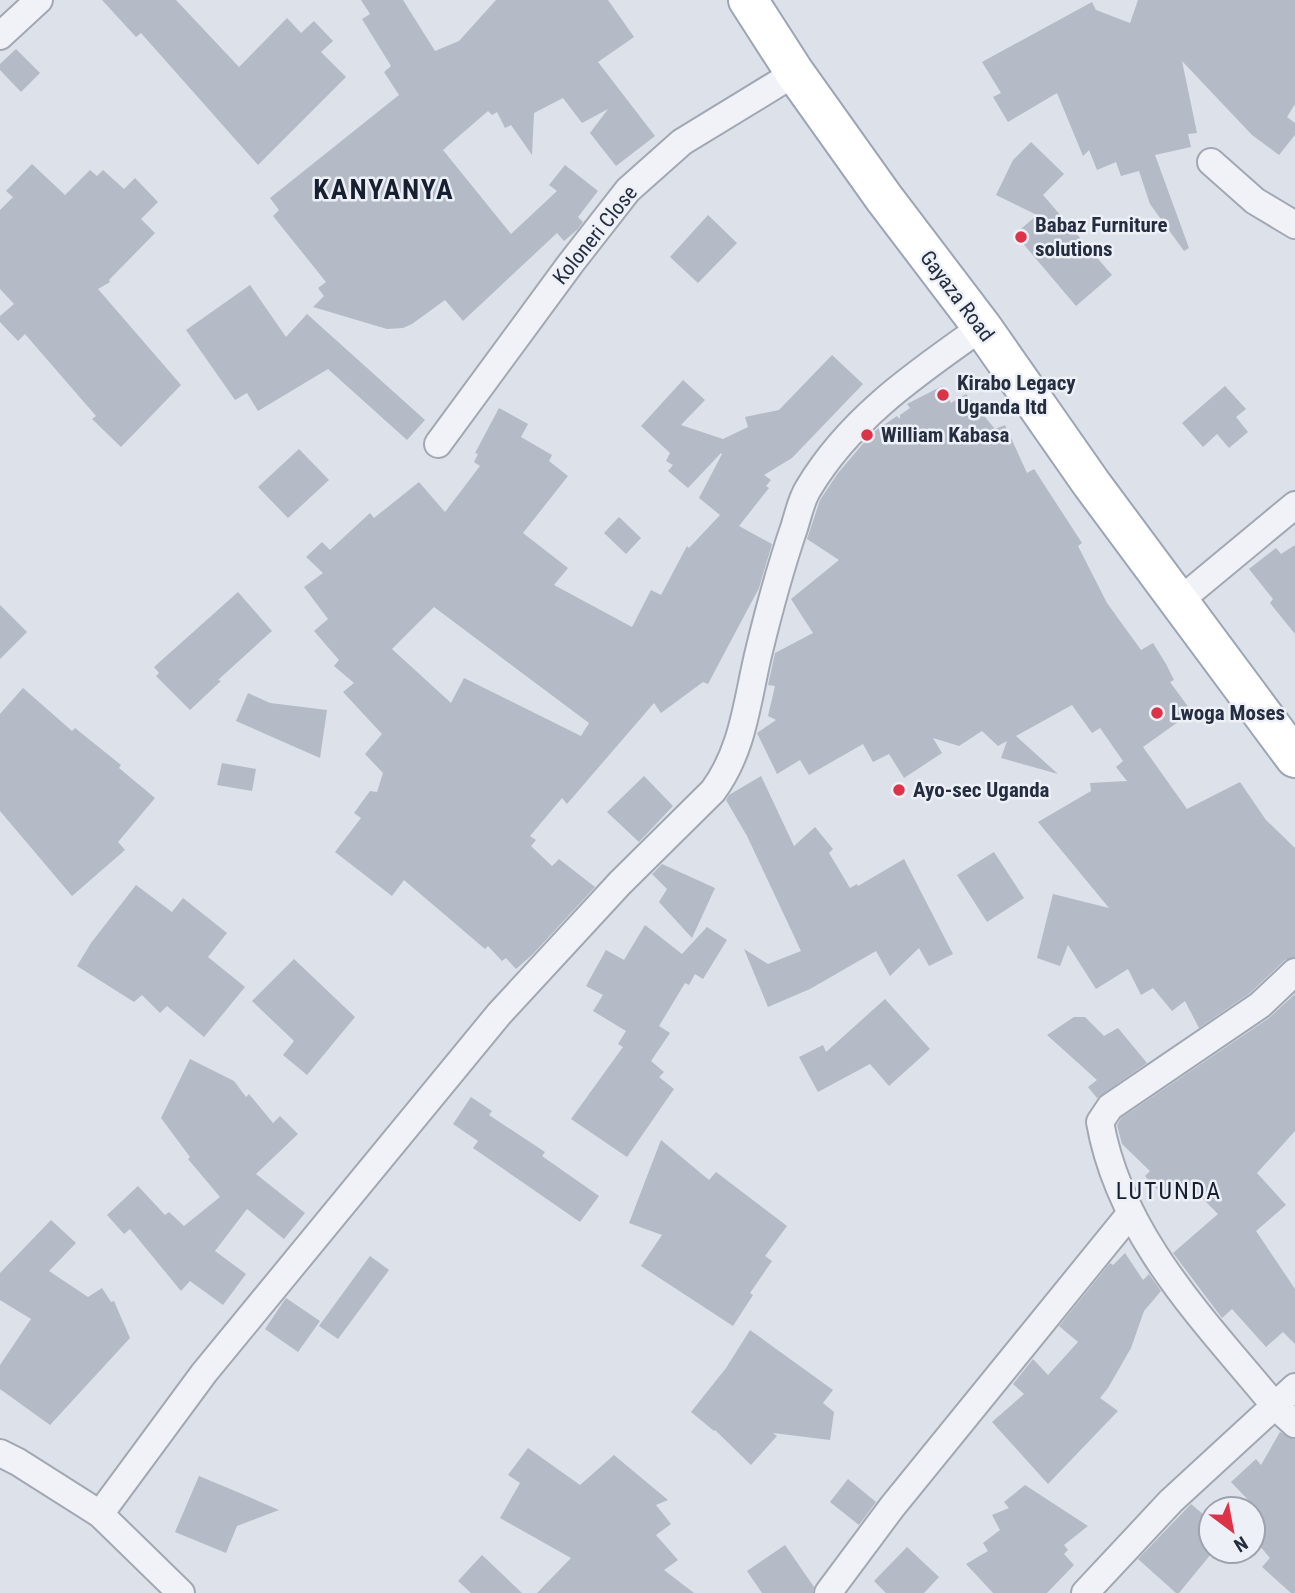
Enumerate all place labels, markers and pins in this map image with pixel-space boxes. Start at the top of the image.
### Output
place label: Babaz Furniture solutions [1035,213,1168,261]
marker: Babaz Furniture solutions [1013,229,1029,245]
place label: Kirabo Legacy Uganda ltd [957,371,1076,419]
marker: Kirabo Legacy Uganda ltd [935,387,951,403]
place label: William Kabasa [881,423,1010,447]
marker: William Kabasa [859,427,875,443]
place label: Lwoga Moses [1171,701,1285,725]
marker: Lwoga Moses [1149,705,1165,721]
place label: Ayo-sec Uganda [913,778,1050,802]
marker: Ayo-sec Uganda [891,782,907,798]

